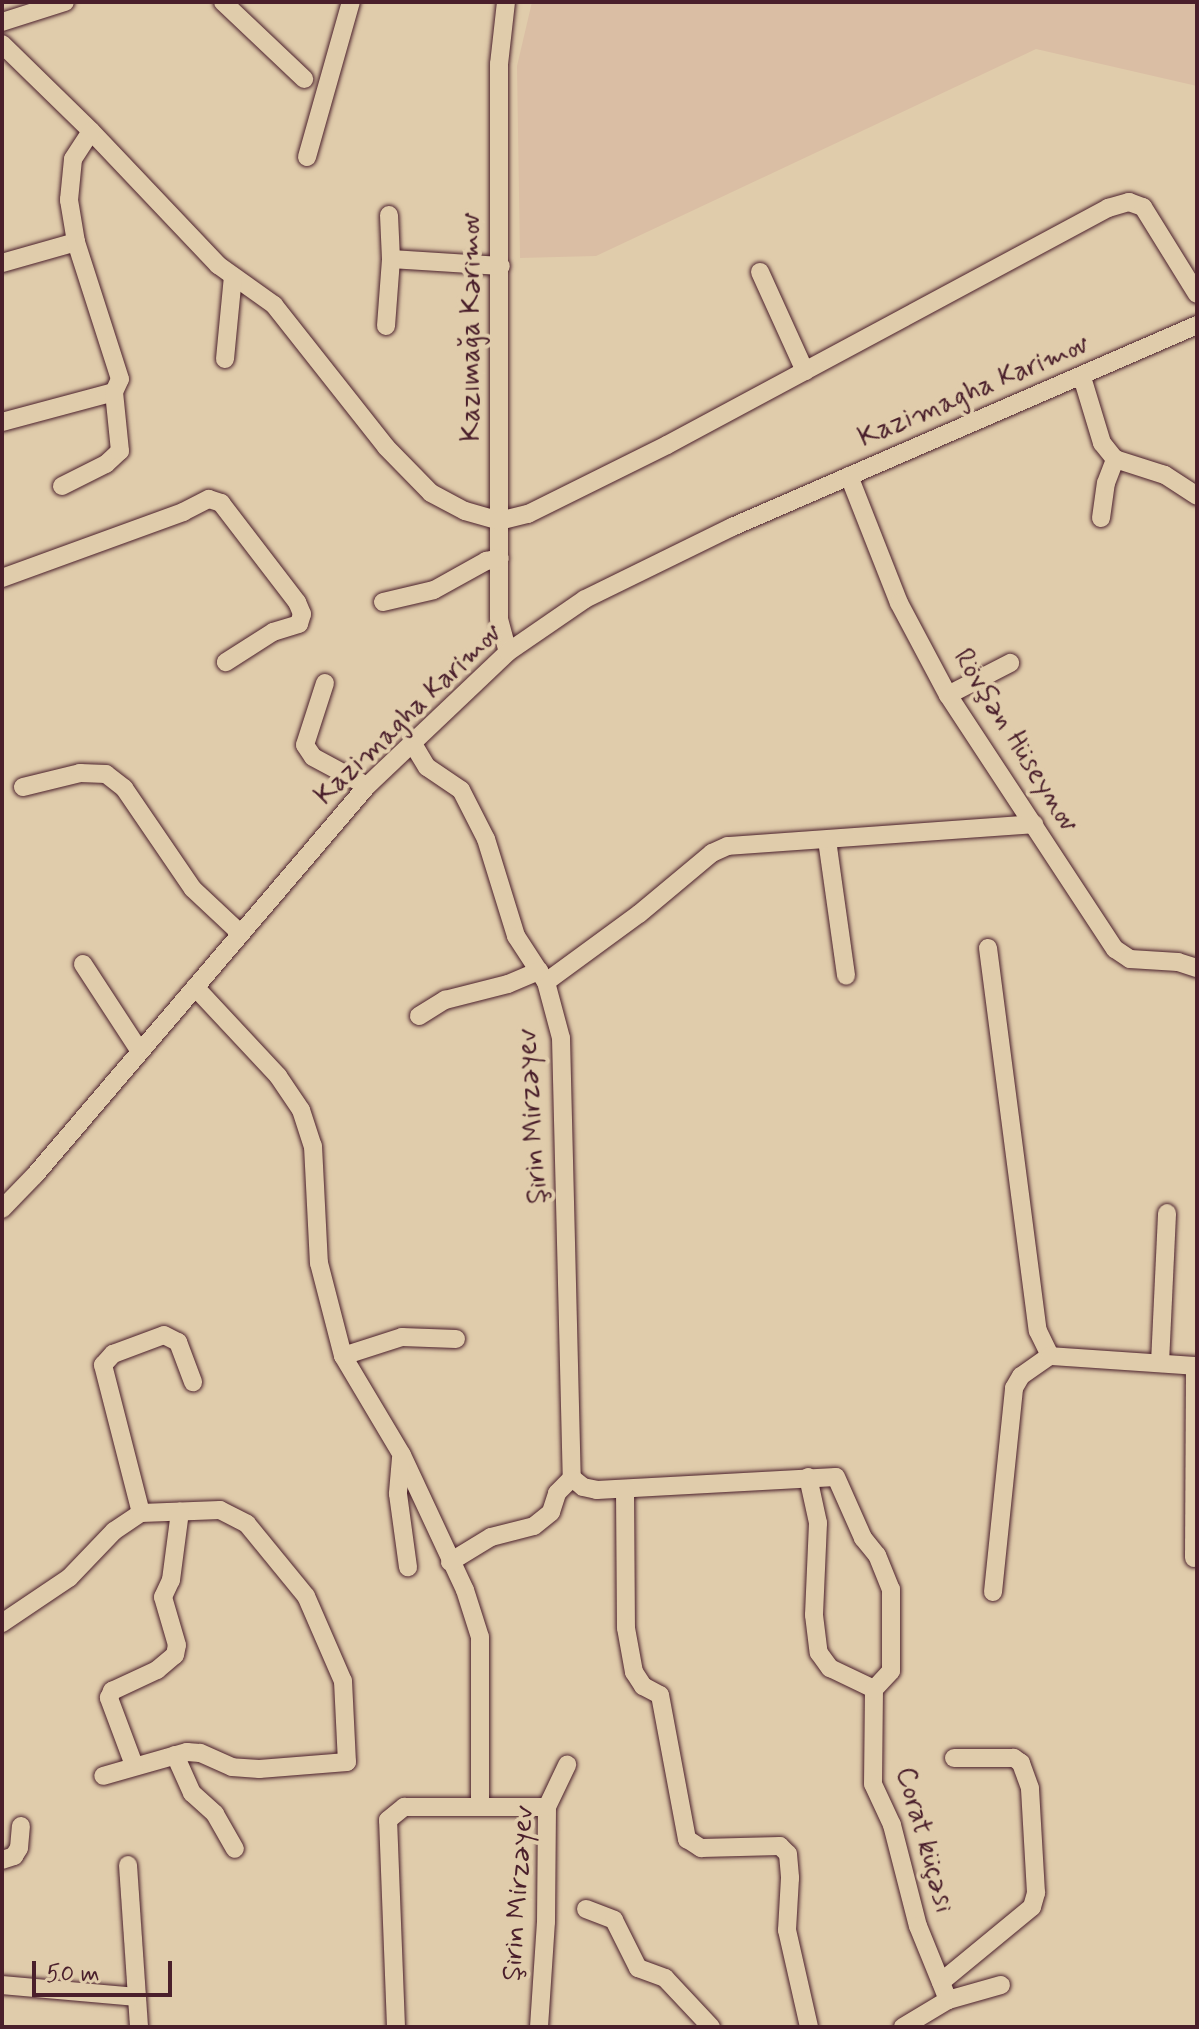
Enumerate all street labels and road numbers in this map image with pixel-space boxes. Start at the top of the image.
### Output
street label: Kazımağa Kərimov [455,212,489,442]
street label: Kazimagha Karimov [850,326,1098,458]
street label: Kazimagha Karimov [305,614,513,816]
street label: Rövşən Hüseynov [944,642,1086,840]
street label: Şirin Mirzəyev [510,1027,556,1205]
street label: Corat küçəsi [887,1763,961,1917]
street label: Şirin Mirzəyev [496,1804,542,1982]

